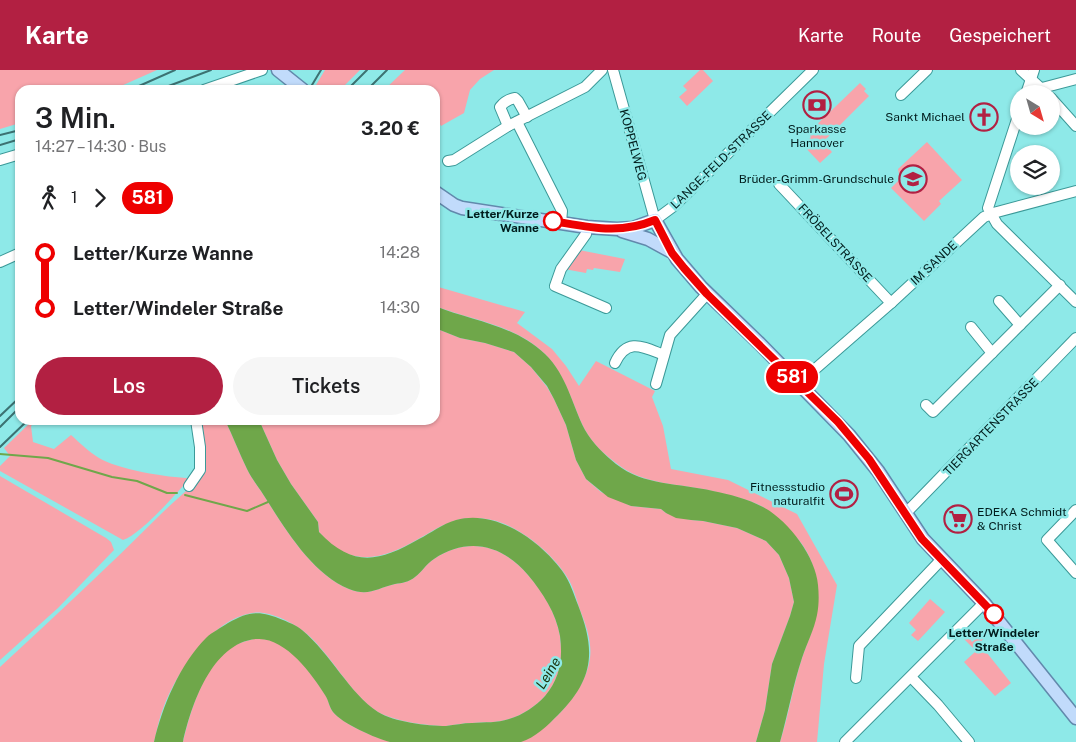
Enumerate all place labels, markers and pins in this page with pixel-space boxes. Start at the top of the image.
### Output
bank icon: Sparkasse Hannover [802,90,832,120]
church icon: Sankt Michael [969,102,999,132]
place label: Sankt Michael [885,110,965,124]
place label: Sparkasse Hannover [788,122,846,150]
school or university icon: Brüder-Grimm-Grundschule [898,164,928,194]
place label: Brüder-Grimm-Grundschule [739,172,894,186]
place label: Letter/Kurze Wanne [467,207,539,235]
marker: Letter/Kurze Wanne [543,211,563,231]
sports icon: Fitnessstudio naturalfit [829,479,859,509]
place label: Fitnessstudio naturalfit [750,480,825,508]
supermarket icon: EDEKA Schmidt & Christ [943,504,973,534]
place label: EDEKA Schmidt & Christ [977,505,1067,533]
marker: Letter/Windeler Straße [984,604,1004,624]
place label: Letter/Windeler Straße [948,626,1040,654]

